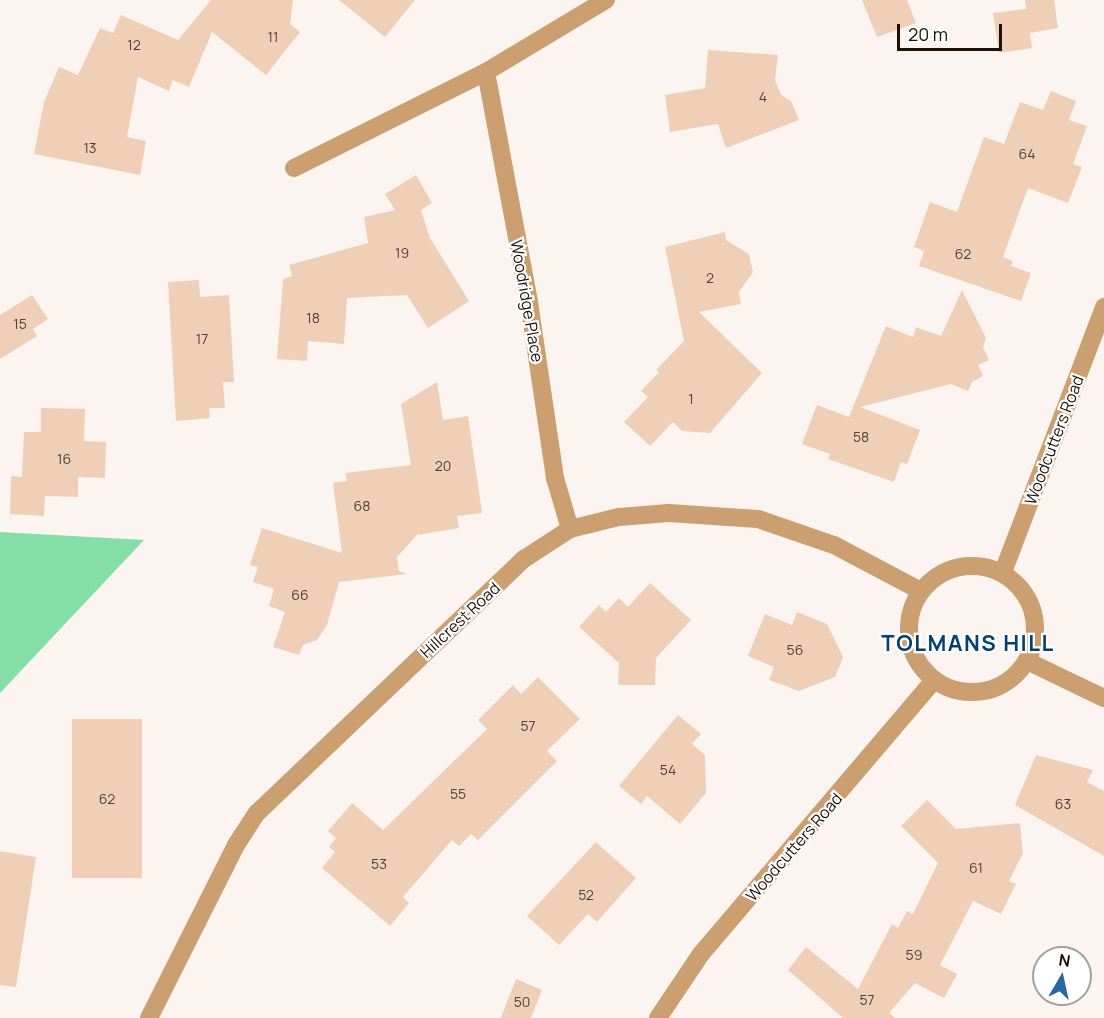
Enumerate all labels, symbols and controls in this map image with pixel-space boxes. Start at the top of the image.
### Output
scale bar [900,12,1005,50]
text: 20 m [908,22,948,46]
house number: 11 [268,29,278,45]
house number: 12 [127,37,141,53]
house number: 4 [759,89,767,105]
house number: 13 [83,140,97,156]
house number: 64 [1019,146,1035,162]
street label: Woodridge Place [507,238,547,364]
house number: 19 [395,245,409,261]
house number: 62 [955,246,971,262]
house number: 2 [706,270,714,286]
house number: 18 [306,310,320,326]
house number: 15 [13,316,27,332]
house number: 17 [196,331,208,347]
street label: Woodcutters Road [1020,373,1088,507]
house number: 1 [688,391,694,407]
house number: 58 [853,429,869,445]
house number: 16 [57,451,71,467]
house number: 20 [435,458,451,474]
house number: 68 [354,498,370,514]
street label: Hillcrest Road [416,578,504,662]
house number: 66 [291,587,309,603]
district label: TOLMANS HILL [881,631,1055,657]
house number: 56 [787,642,803,658]
house number: 57 [520,718,536,734]
house number: 54 [660,762,676,778]
house number: 55 [450,786,466,802]
street label: Woodcutters Road [742,789,846,905]
house number: 62 [99,791,115,807]
house number: 63 [1055,796,1071,812]
house number: 53 [371,856,387,872]
house number: 61 [969,860,983,876]
house number: 52 [578,887,594,903]
north arrow [1032,946,1092,1006]
house number: 59 [906,947,922,963]
text: N [1057,948,1072,972]
house number: 57 [859,992,875,1008]
house number: 50 [514,994,530,1010]

